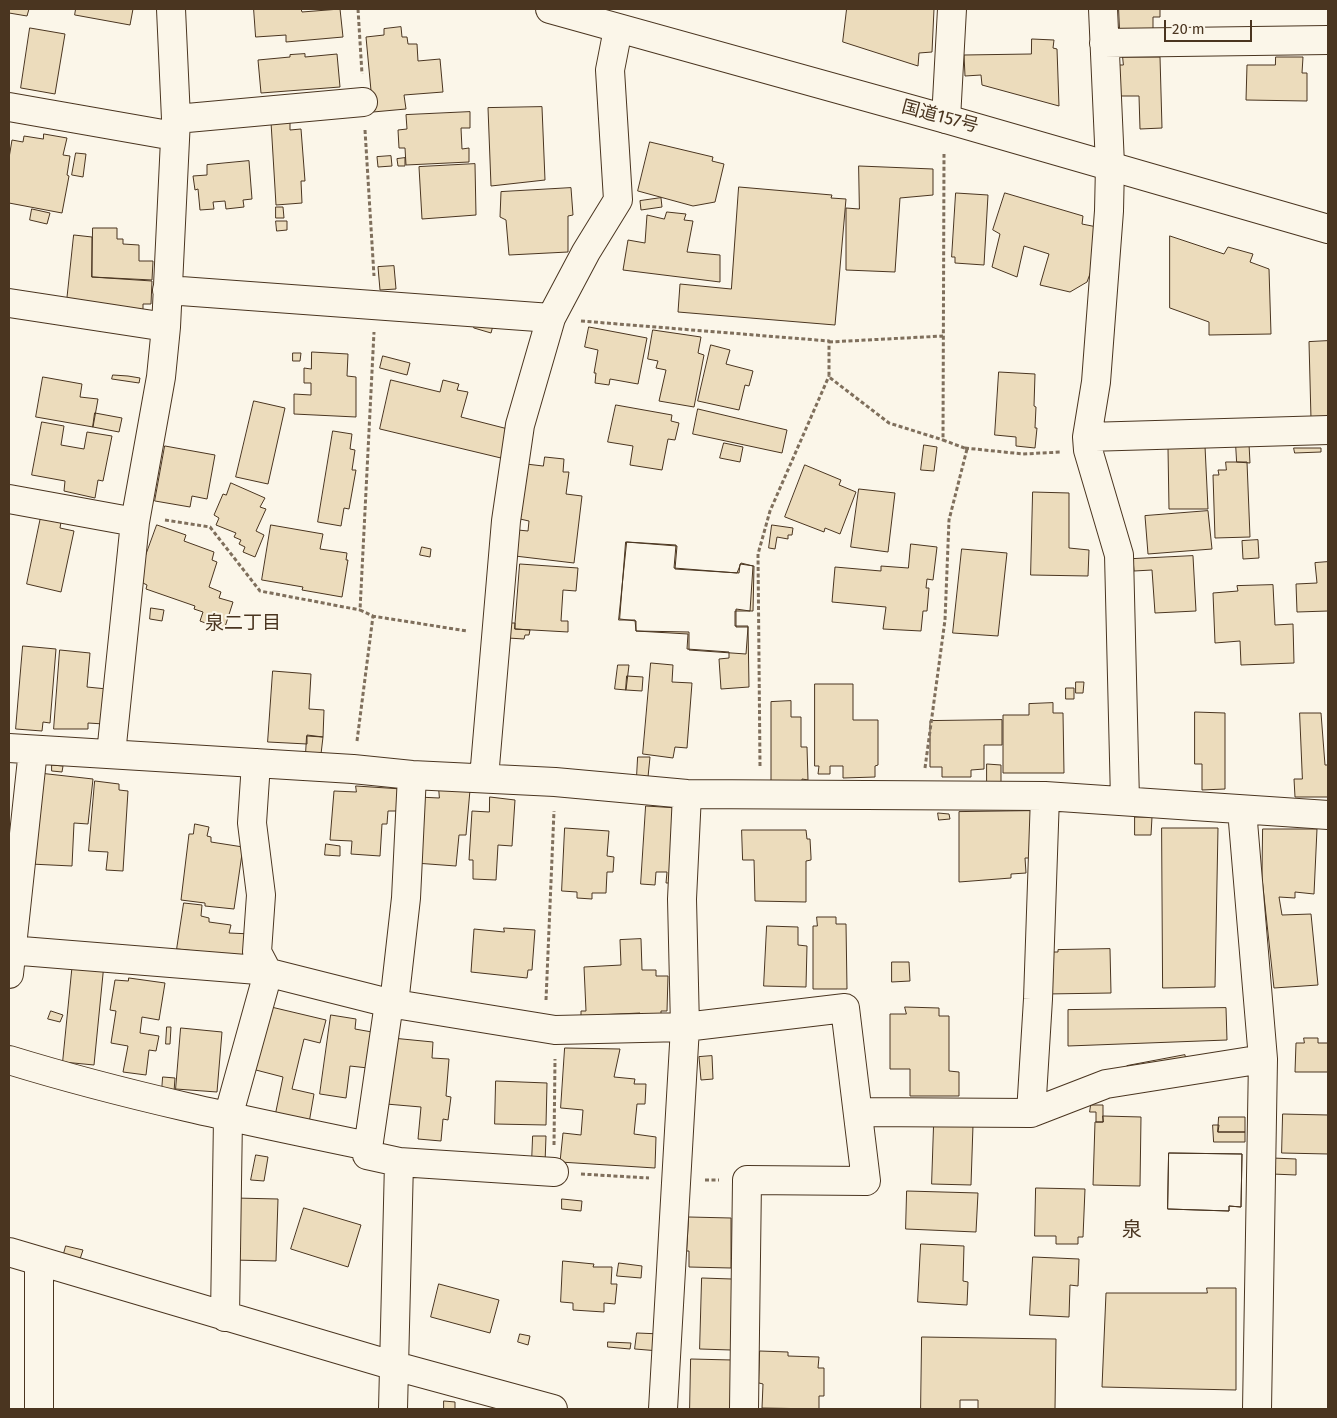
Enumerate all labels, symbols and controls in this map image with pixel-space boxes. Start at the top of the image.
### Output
scale bar [1167,10,1254,42]
text: 20 m [1172,20,1205,38]
street label: 国道157号 [899,96,981,138]
district label: 泉二丁目 [205,613,281,635]
district label: 泉 [1122,1218,1142,1242]

